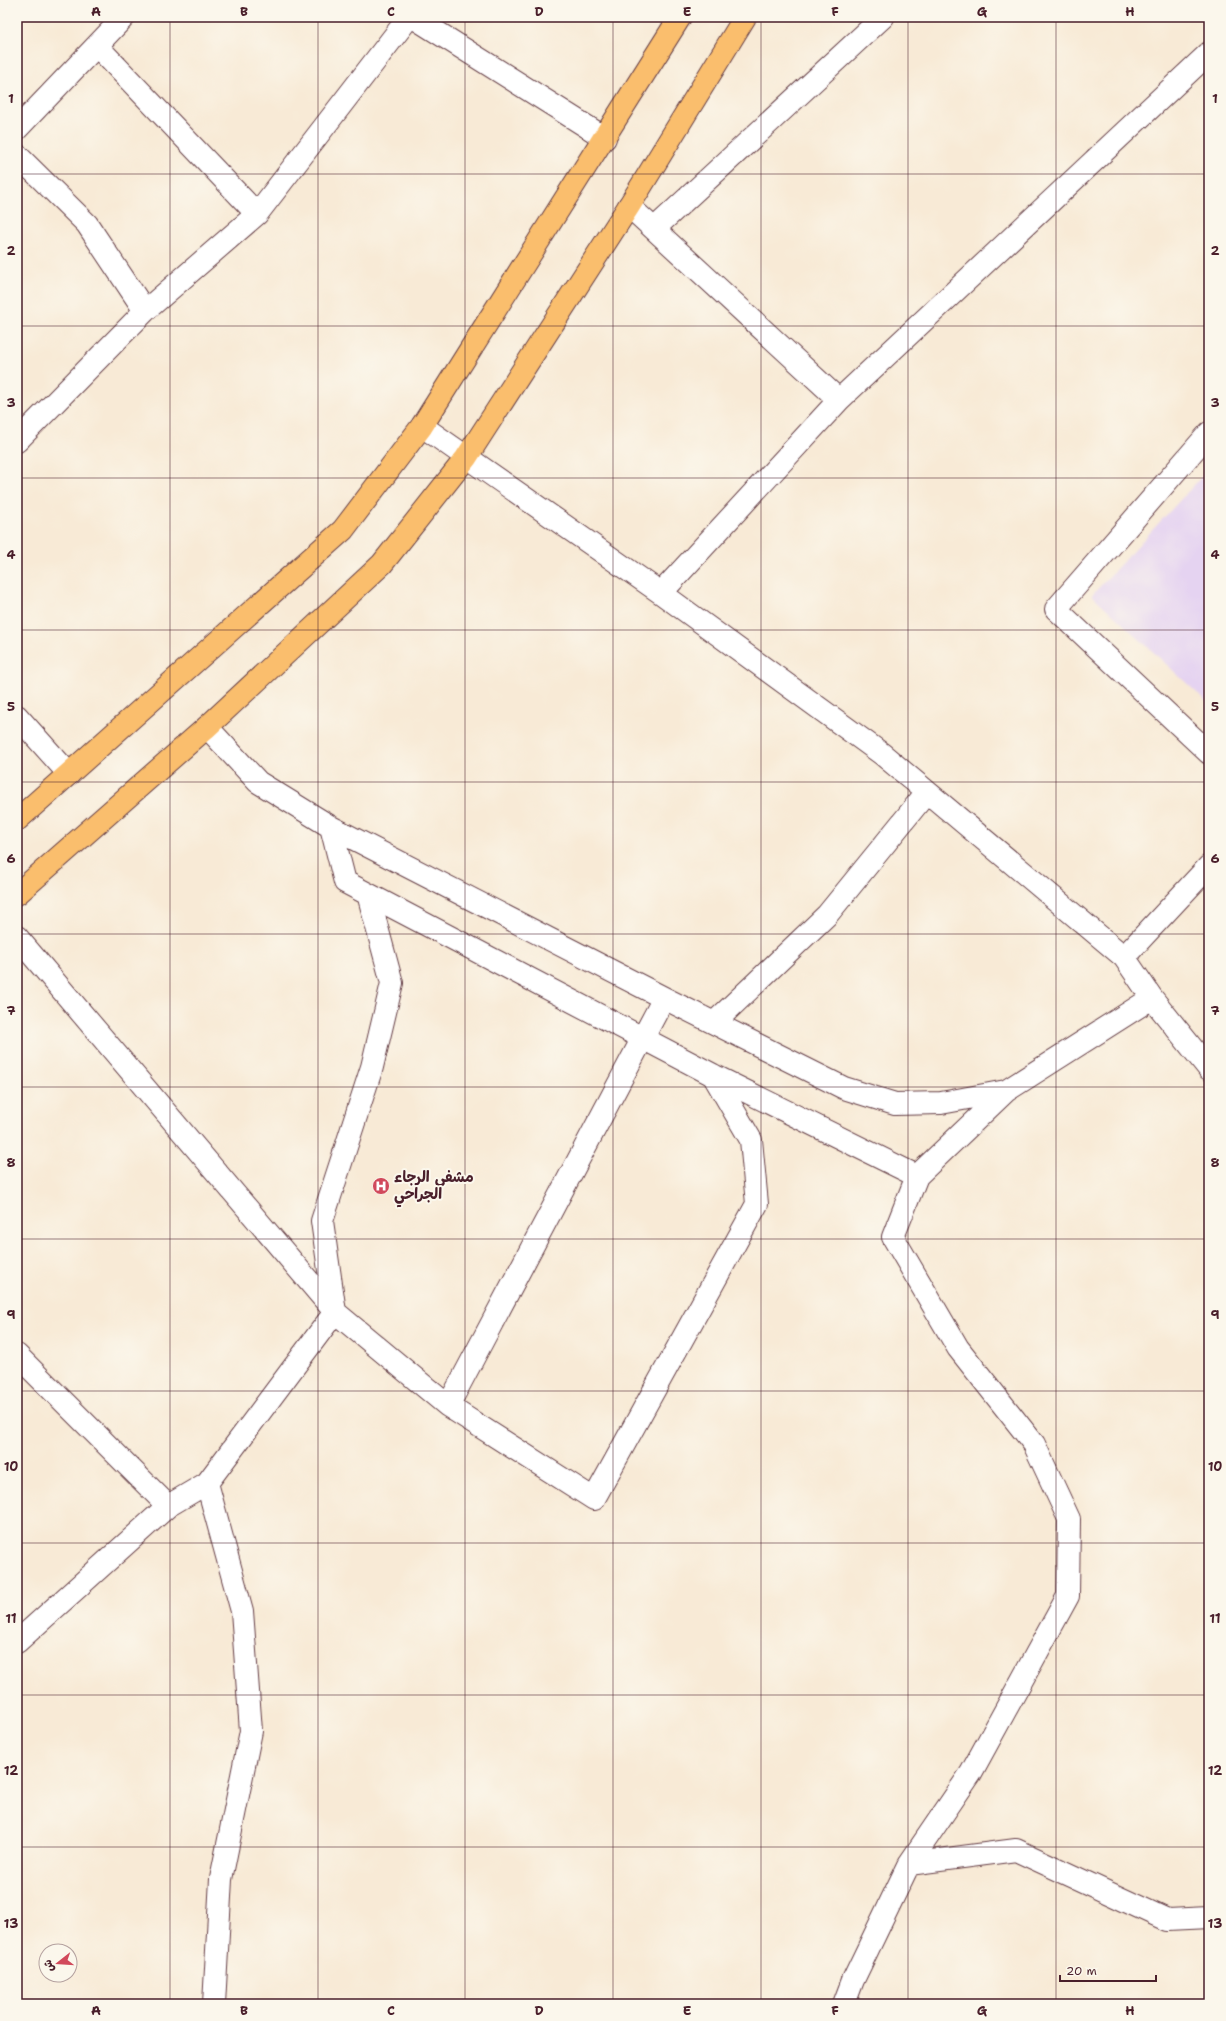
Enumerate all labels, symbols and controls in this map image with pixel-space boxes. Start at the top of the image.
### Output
text: A [91,3,101,20]
text: B [240,3,248,20]
text: C [387,3,395,20]
text: D [534,3,544,20]
text: E [683,3,692,20]
text: F [831,3,839,20]
text: G [977,3,988,20]
text: H [1125,3,1135,20]
text: 1 [8,90,14,107]
text: 1 [1212,90,1218,107]
text: 2 [6,242,16,259]
text: 2 [1210,242,1220,259]
text: 3 [6,394,16,411]
text: 3 [1210,394,1220,411]
text: 4 [6,546,16,563]
text: 4 [1210,546,1220,563]
text: 5 [7,698,15,715]
text: 5 [1211,698,1219,715]
text: 6 [6,850,16,867]
text: 6 [1210,850,1220,867]
text: 7 [6,1002,16,1019]
text: 7 [1210,1002,1220,1019]
text: 8 [6,1154,16,1171]
text: 8 [1210,1154,1220,1171]
place label: مشفى الرجاء الجراحي [394,1167,474,1208]
hospital icon: مشفى الرجاء الجراحي [371,1176,391,1196]
text: 9 [6,1306,16,1323]
text: 9 [1210,1306,1220,1323]
text: 10 [4,1458,18,1475]
text: 10 [1208,1458,1222,1475]
text: 11 [5,1610,17,1627]
text: 11 [1209,1610,1221,1627]
text: 12 [4,1762,18,1779]
text: 12 [1208,1762,1222,1779]
text: 13 [4,1915,18,1932]
text: 13 [1208,1915,1222,1932]
north arrow [38,1943,78,1983]
scale bar [1060,1957,1156,1983]
text: ش [40,1958,58,1974]
text: 20 m [1066,1963,1097,1979]
text: A [91,2002,101,2019]
text: B [240,2002,248,2019]
text: C [387,2002,395,2019]
text: D [534,2002,544,2019]
text: E [683,2002,692,2019]
text: F [831,2002,839,2019]
text: G [977,2002,988,2019]
text: H [1125,2002,1135,2019]

